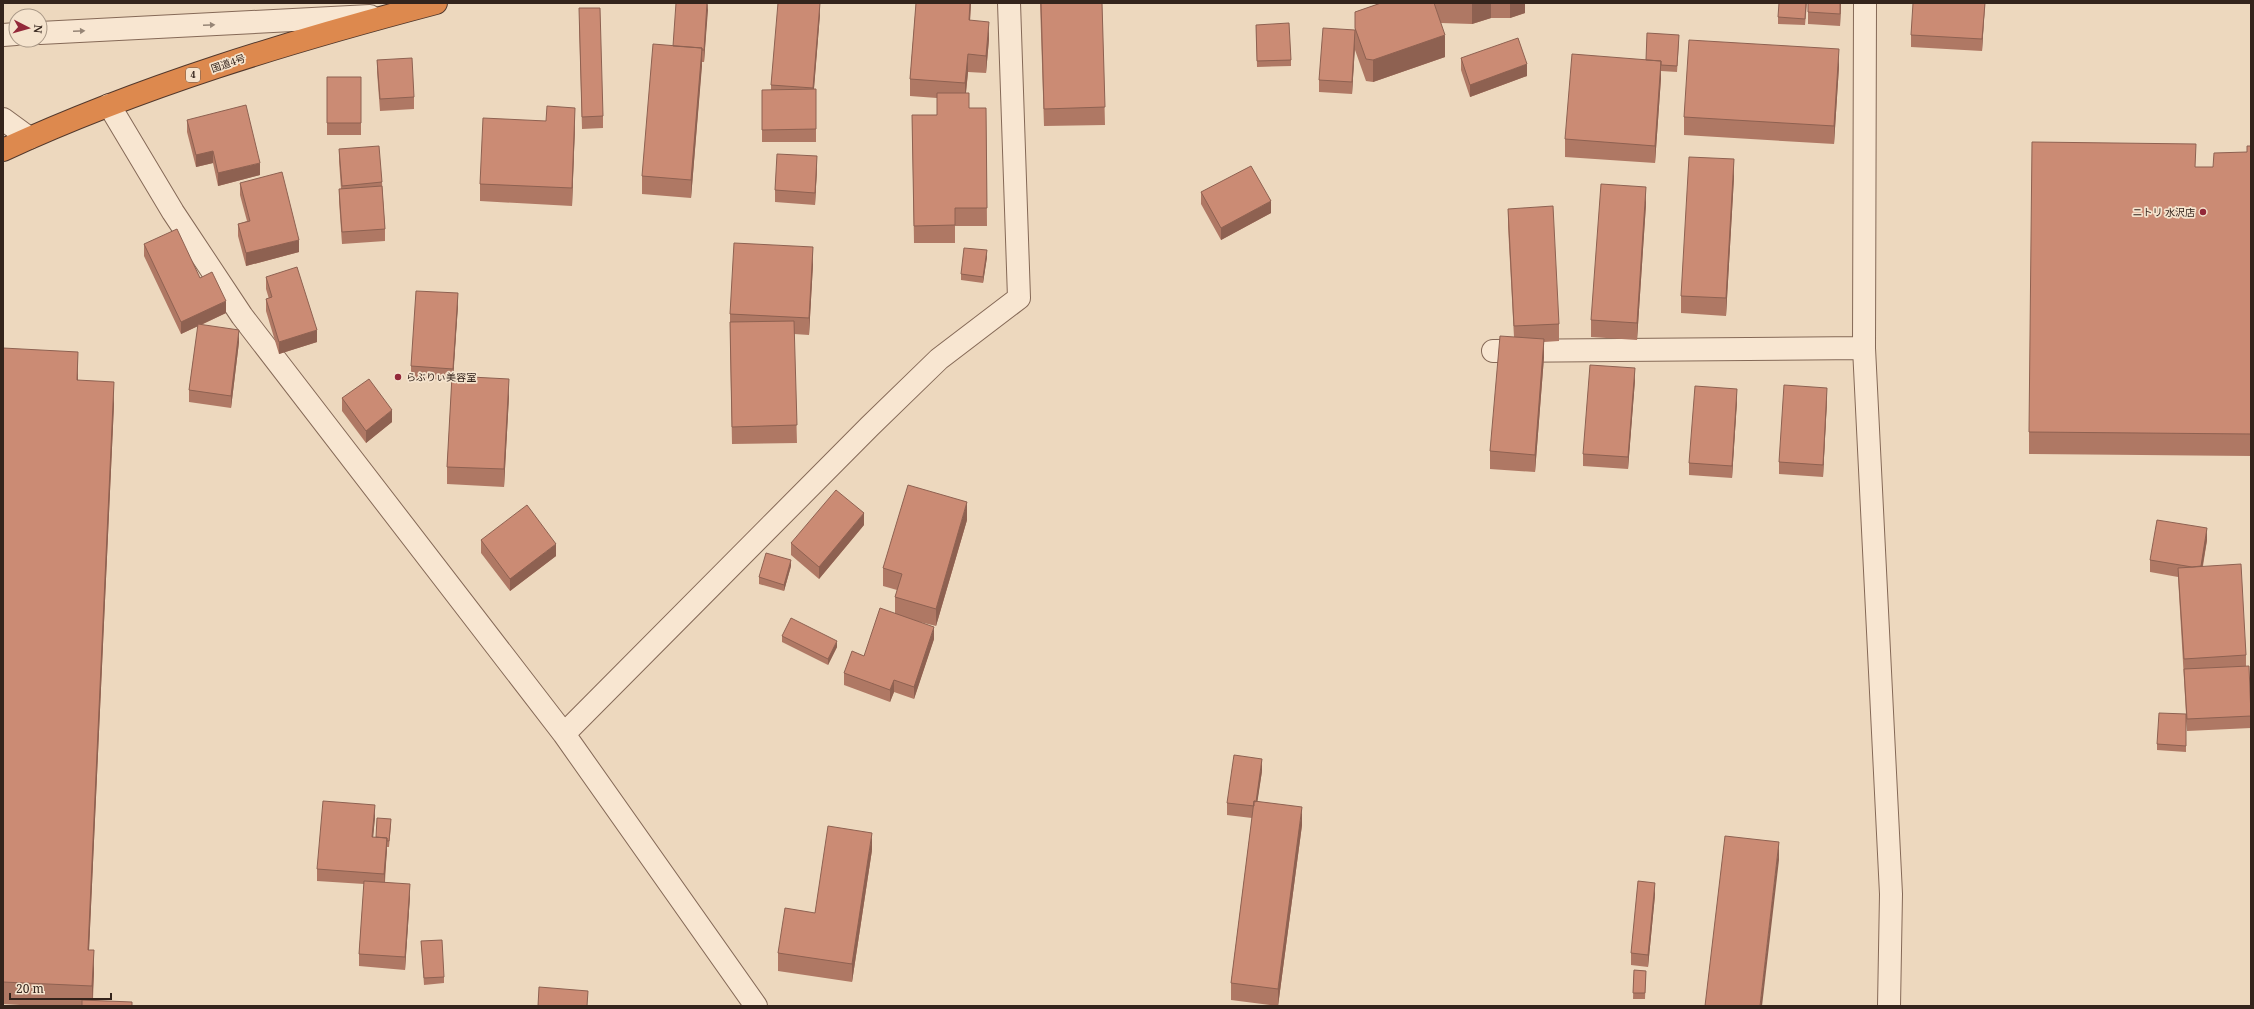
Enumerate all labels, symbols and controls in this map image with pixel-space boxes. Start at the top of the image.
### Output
north arrow [8,8,48,48]
one-way arrow [203,21,215,28]
text: N [30,24,46,35]
one-way arrow [73,28,86,34]
street label: 国道4号 [209,51,247,75]
road number: 4 [186,68,200,82]
place label: ニトリ 水沢店 [2132,205,2195,219]
marker: ニトリ 水沢店 [2198,207,2208,217]
place label: らぶりぃ美容室 [406,370,476,384]
marker: らぶりぃ美容室 [393,372,403,382]
scale bar [10,975,111,1001]
text: 20 m [16,980,44,997]

